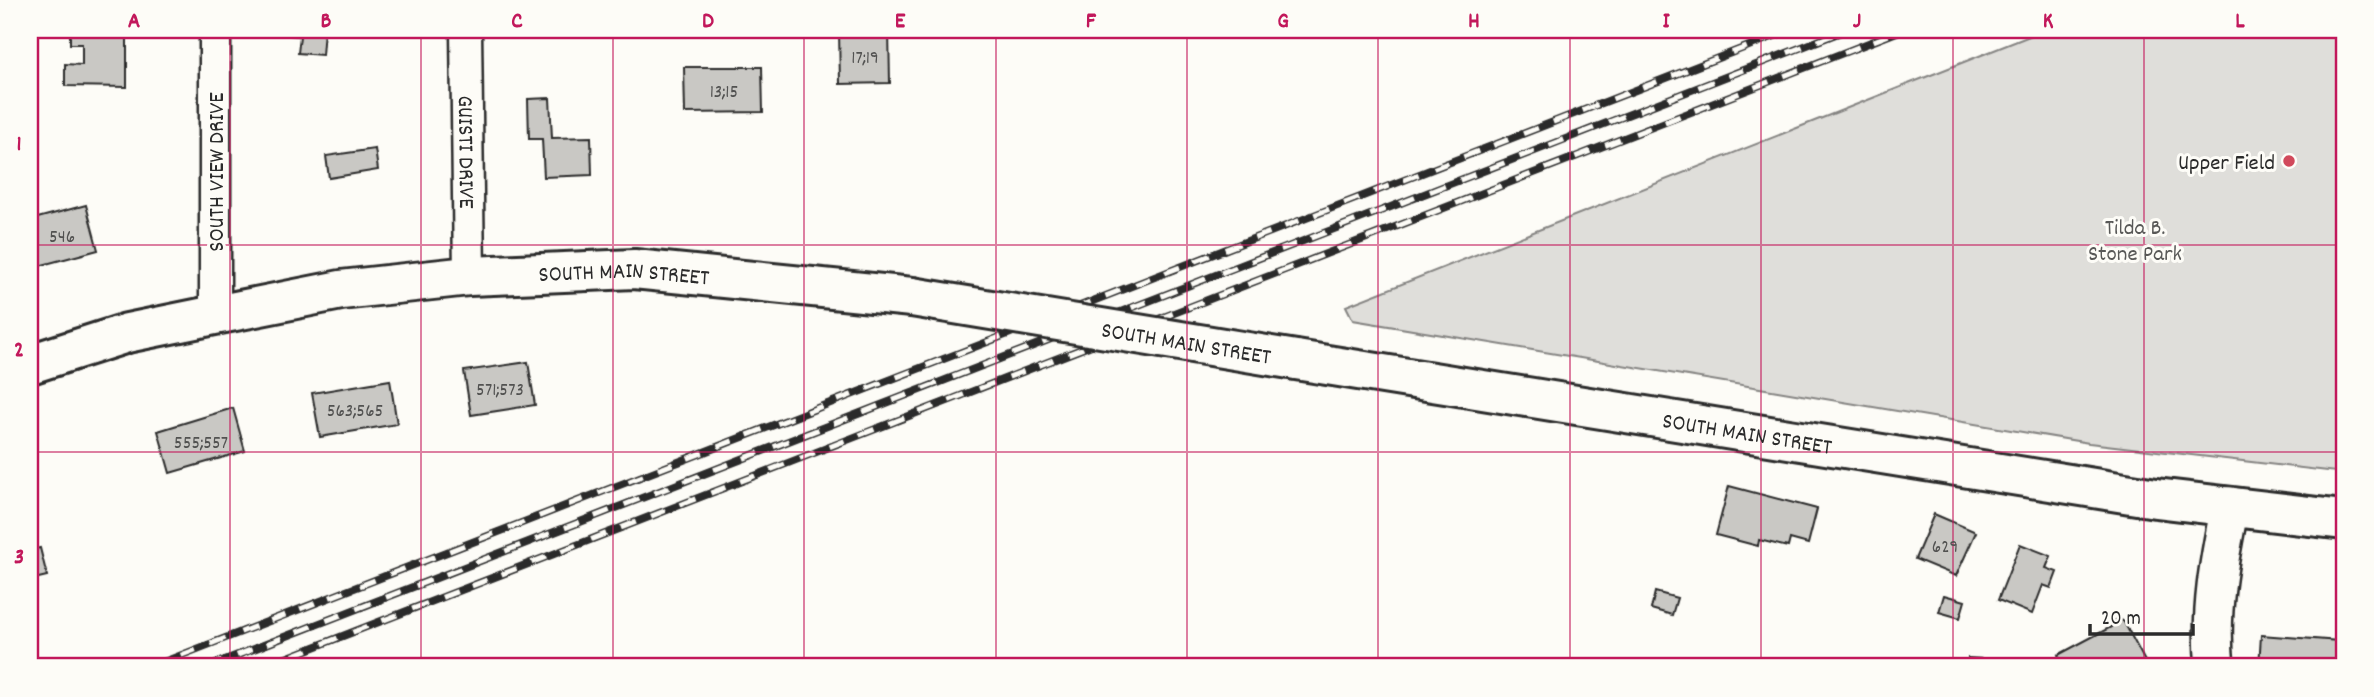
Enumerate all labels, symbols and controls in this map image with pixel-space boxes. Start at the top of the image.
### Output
text: A [128,6,140,39]
text: B [321,6,332,39]
text: C [511,6,523,39]
text: D [702,6,714,39]
text: E [895,6,906,39]
text: F [1086,6,1097,39]
text: G [1277,6,1289,39]
text: H [1468,6,1480,39]
text: I [1662,6,1670,39]
text: J [1853,6,1861,39]
text: K [2043,6,2054,39]
text: L [2235,6,2245,39]
house number: 17;19 [851,46,879,73]
house number: 13;15 [710,80,738,107]
street label: SOUTH VIEW DRIVE [202,92,235,252]
street label: GUISTI DRIVE [447,95,481,209]
text: 1 [16,129,22,162]
place label: Upper Field [2178,148,2275,181]
marker: Upper Field [2281,153,2297,169]
park label: Tilda B. Stone Park [2088,213,2182,272]
house number: 546 [49,225,75,252]
street label: SOUTH MAIN STREET [538,256,711,296]
street label: SOUTH MAIN STREET [1099,315,1273,376]
text: 2 [14,335,24,368]
house number: 571;573 [476,378,524,405]
house number: 563;565 [327,399,383,426]
street label: SOUTH MAIN STREET [1660,406,1834,466]
house number: 555;557 [174,431,228,458]
house number: 629 [1932,535,1958,562]
text: 3 [14,542,24,575]
scale bar [2090,592,2194,636]
text: 20 m [2101,605,2141,635]

